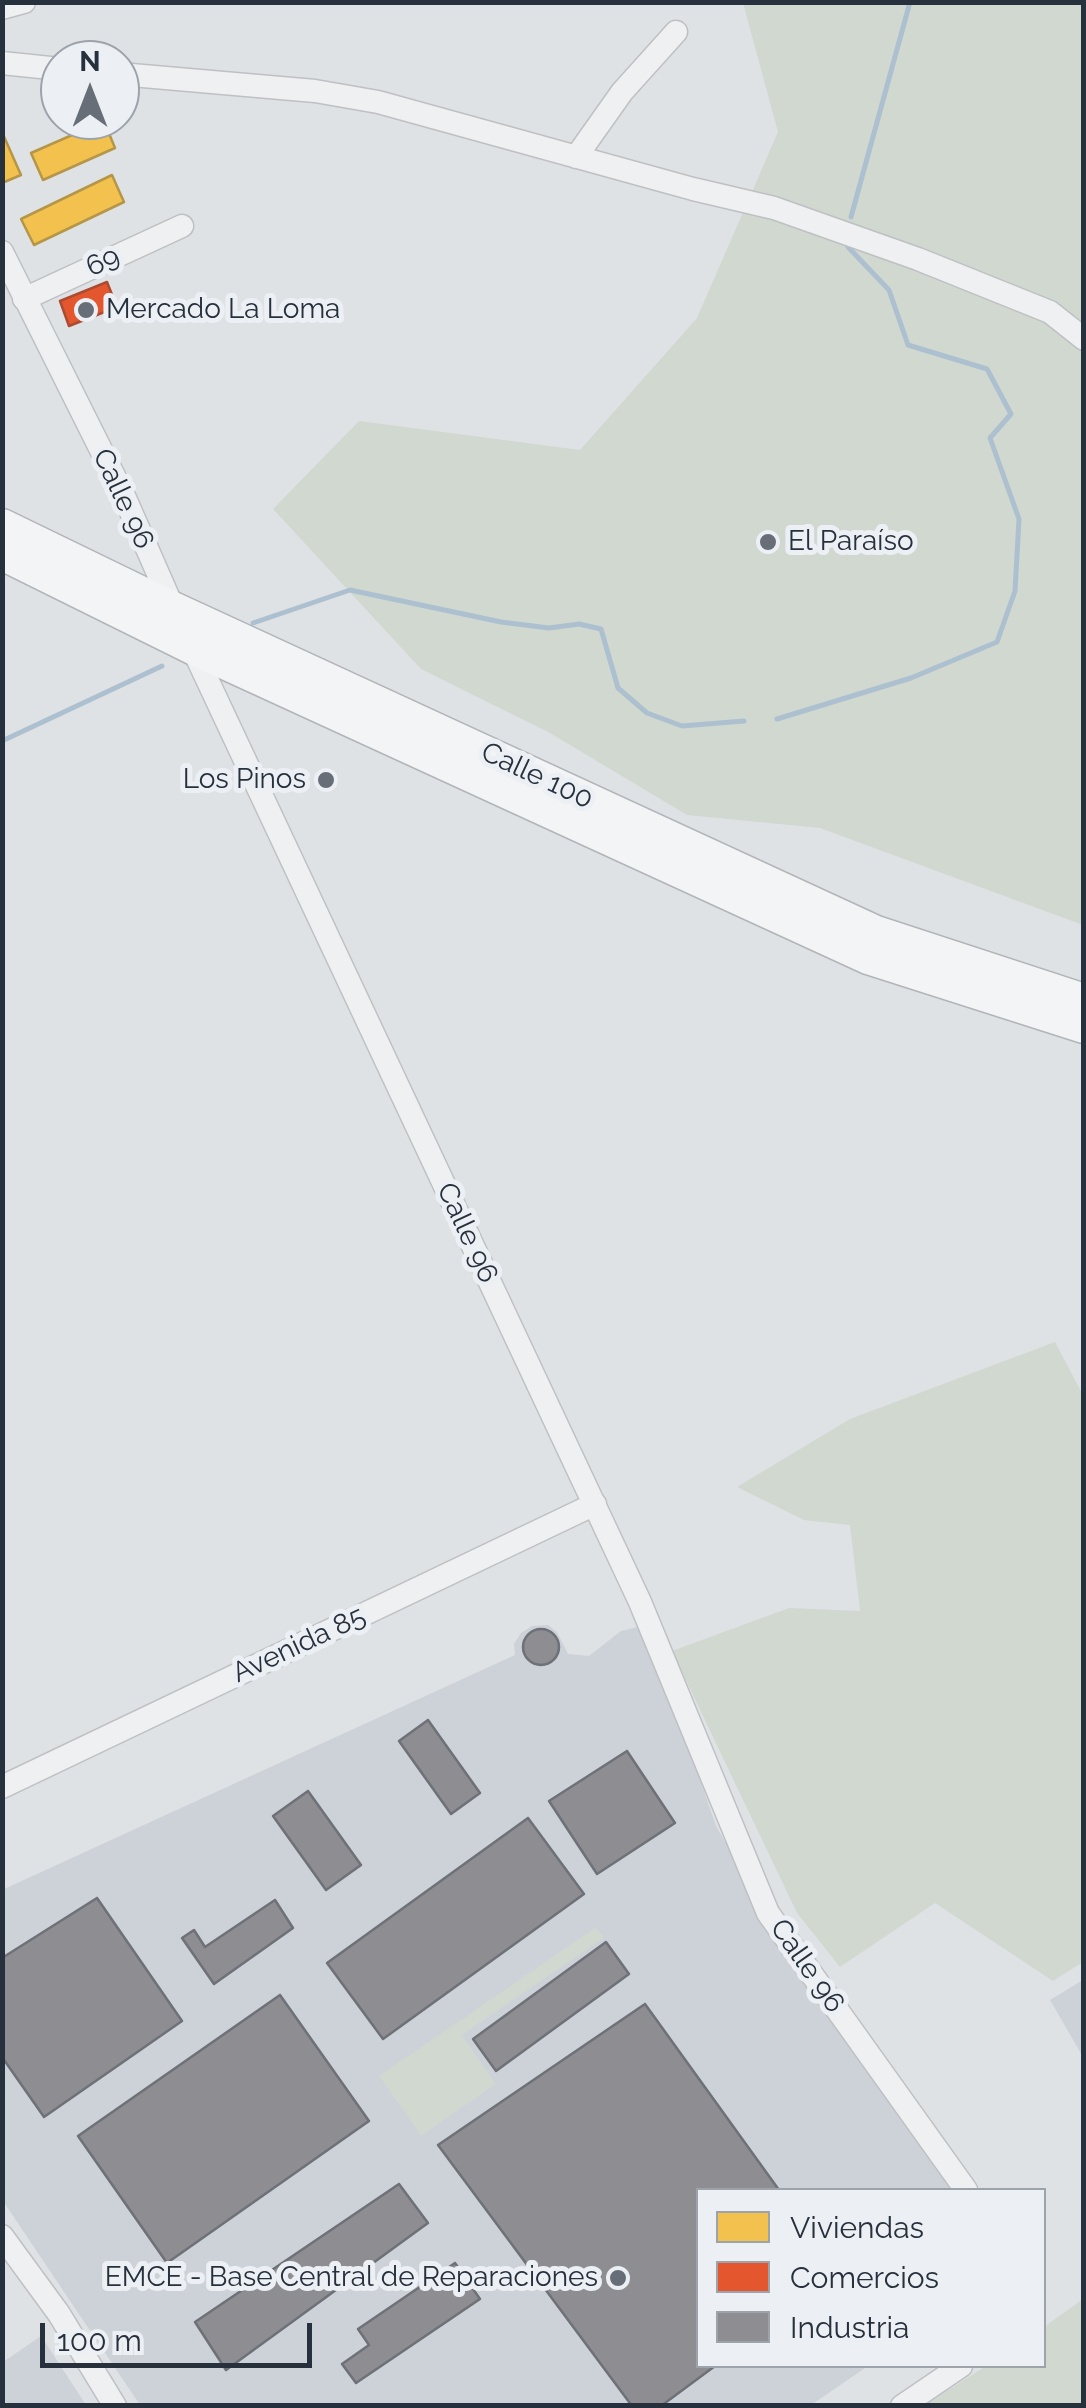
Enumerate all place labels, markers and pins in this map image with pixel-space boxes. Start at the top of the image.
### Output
place label: Mercado La Loma [106,293,340,327]
marker: Mercado La Loma [75,299,97,321]
place label: El Paraíso [788,525,914,559]
marker: El Paraíso [757,531,779,553]
place label: Los Pinos [183,763,306,797]
marker: Los Pinos [315,769,337,791]
place label: EMCE - Base Central de Reparaciones [105,2261,598,2295]
marker: EMCE - Base Central de Reparaciones [607,2267,629,2289]

